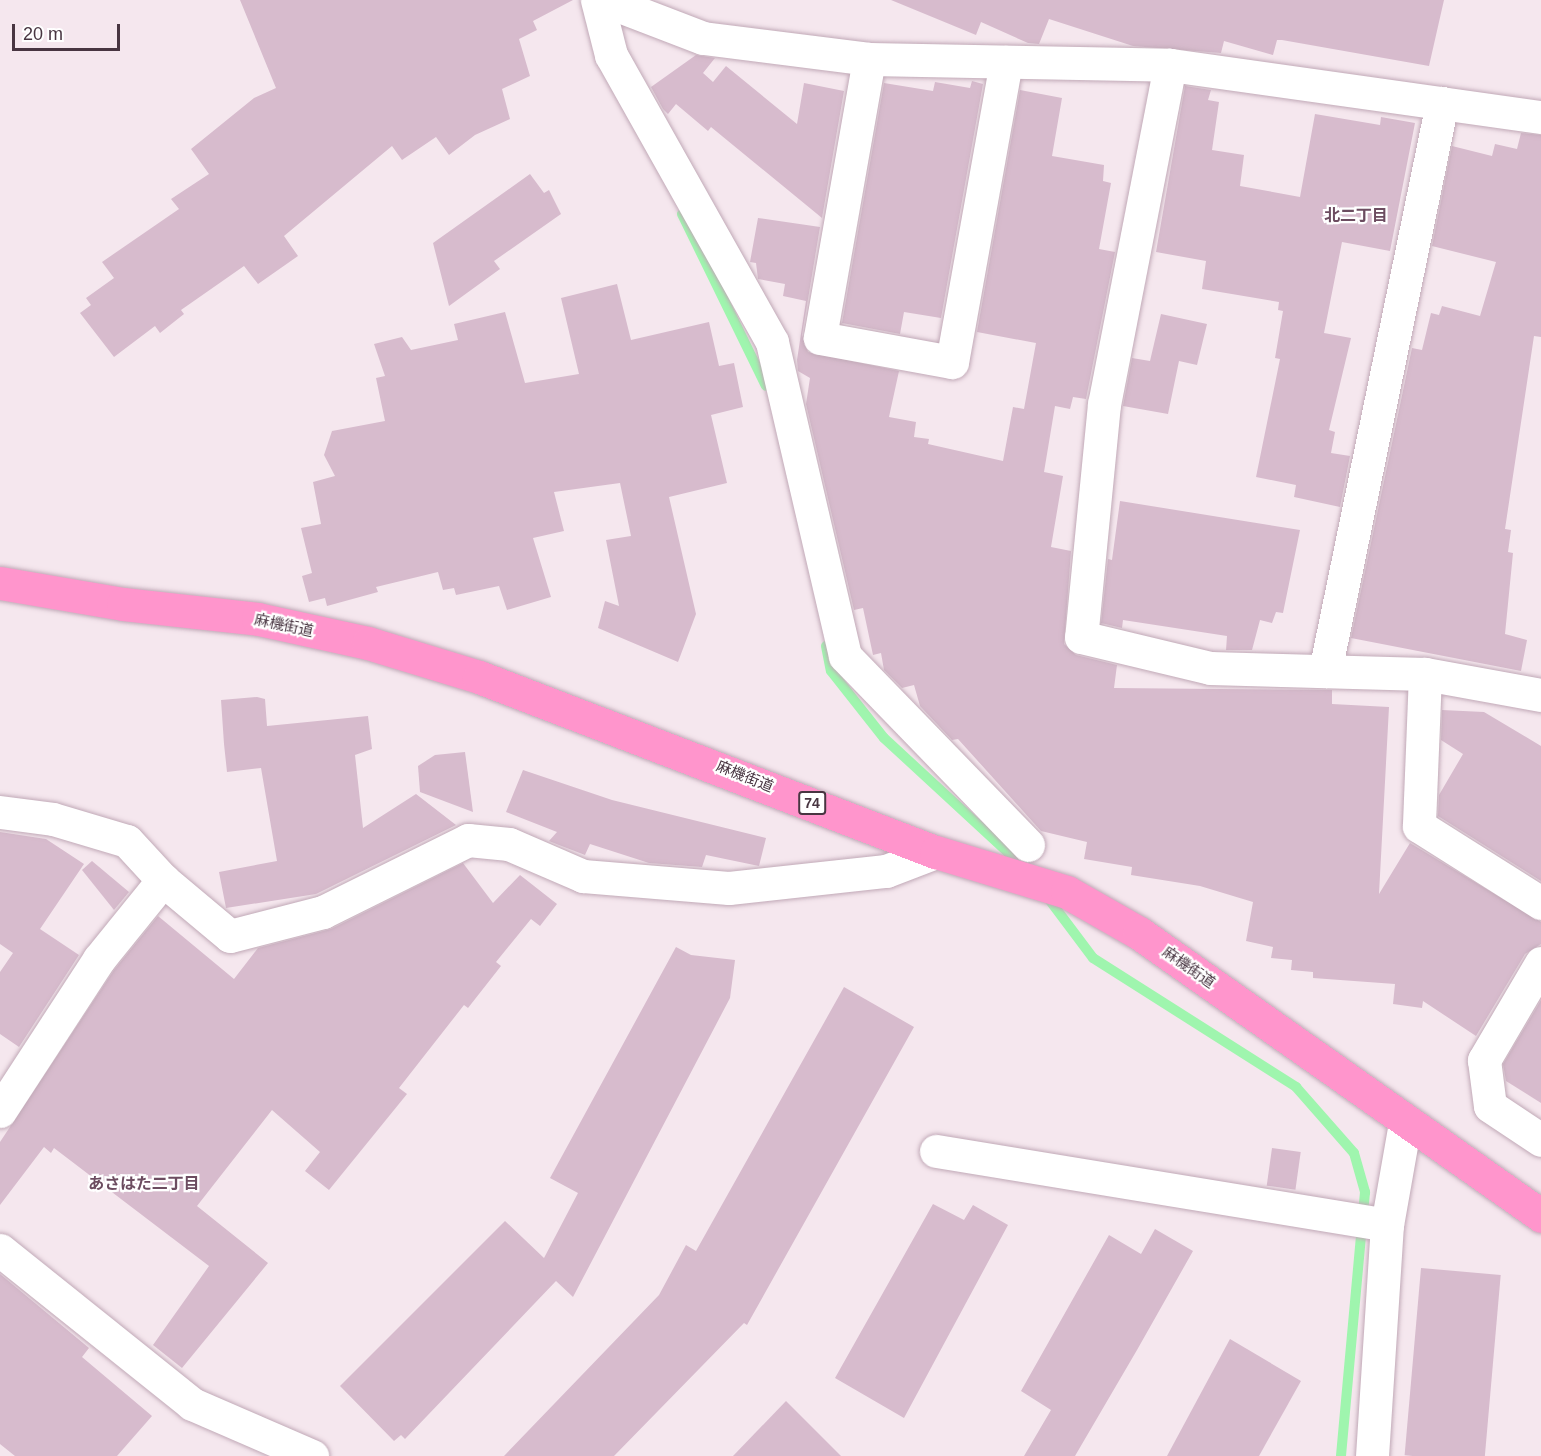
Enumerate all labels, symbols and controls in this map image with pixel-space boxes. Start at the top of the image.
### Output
scale bar [15,12,123,50]
text: 20 m [23,24,63,44]
district label: 北二丁目 [1324,206,1388,226]
street label: 麻機街道 [253,610,315,640]
street label: 麻機街道 [714,756,776,796]
road number: 74 [797,792,827,814]
street label: 麻機街道 [1159,942,1219,992]
district label: あさはた二丁目 [88,1174,200,1194]

